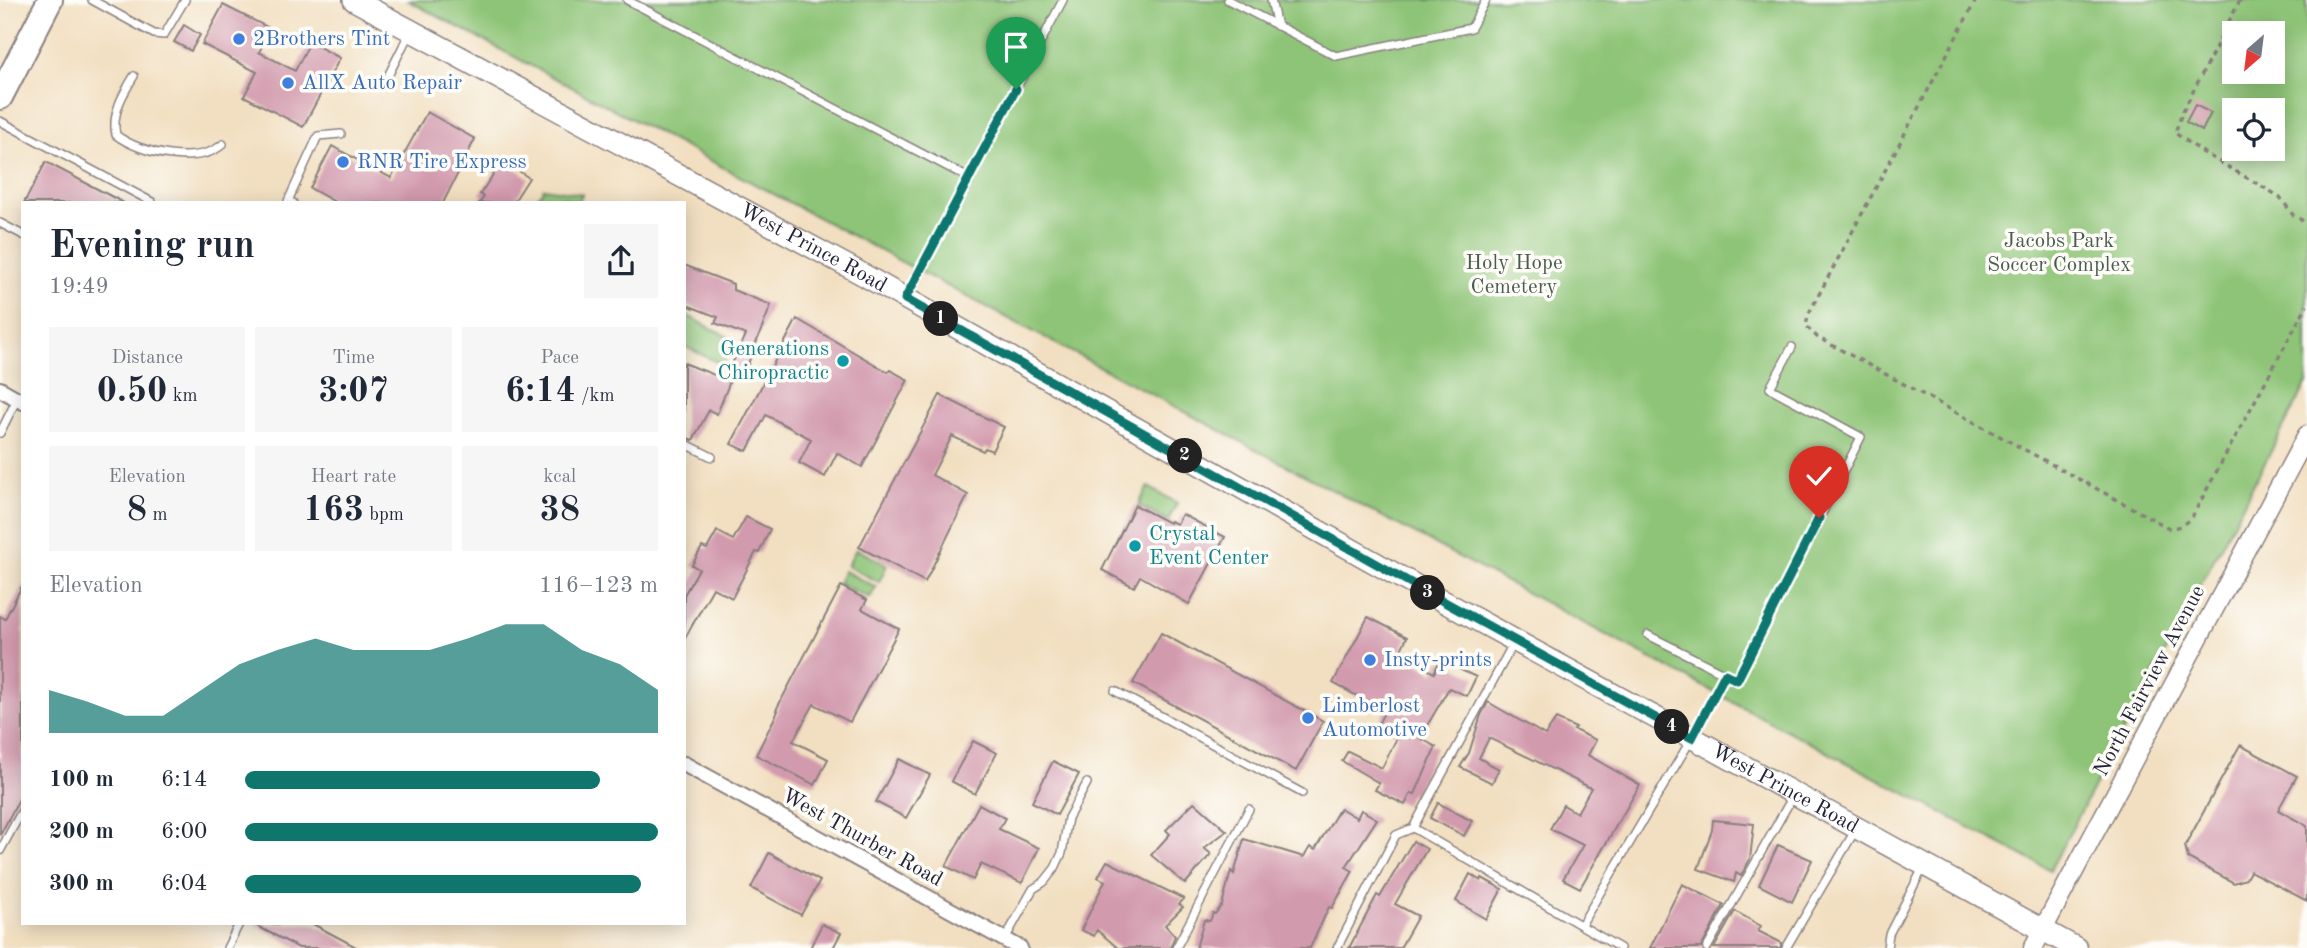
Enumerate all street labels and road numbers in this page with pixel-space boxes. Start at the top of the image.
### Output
street label: West Prince Road [736,200,890,296]
street label: North Fairview Avenue [2091,582,2209,780]
street label: West Prince Road [1708,740,1862,837]
street label: West Thurber Road [778,785,946,891]

